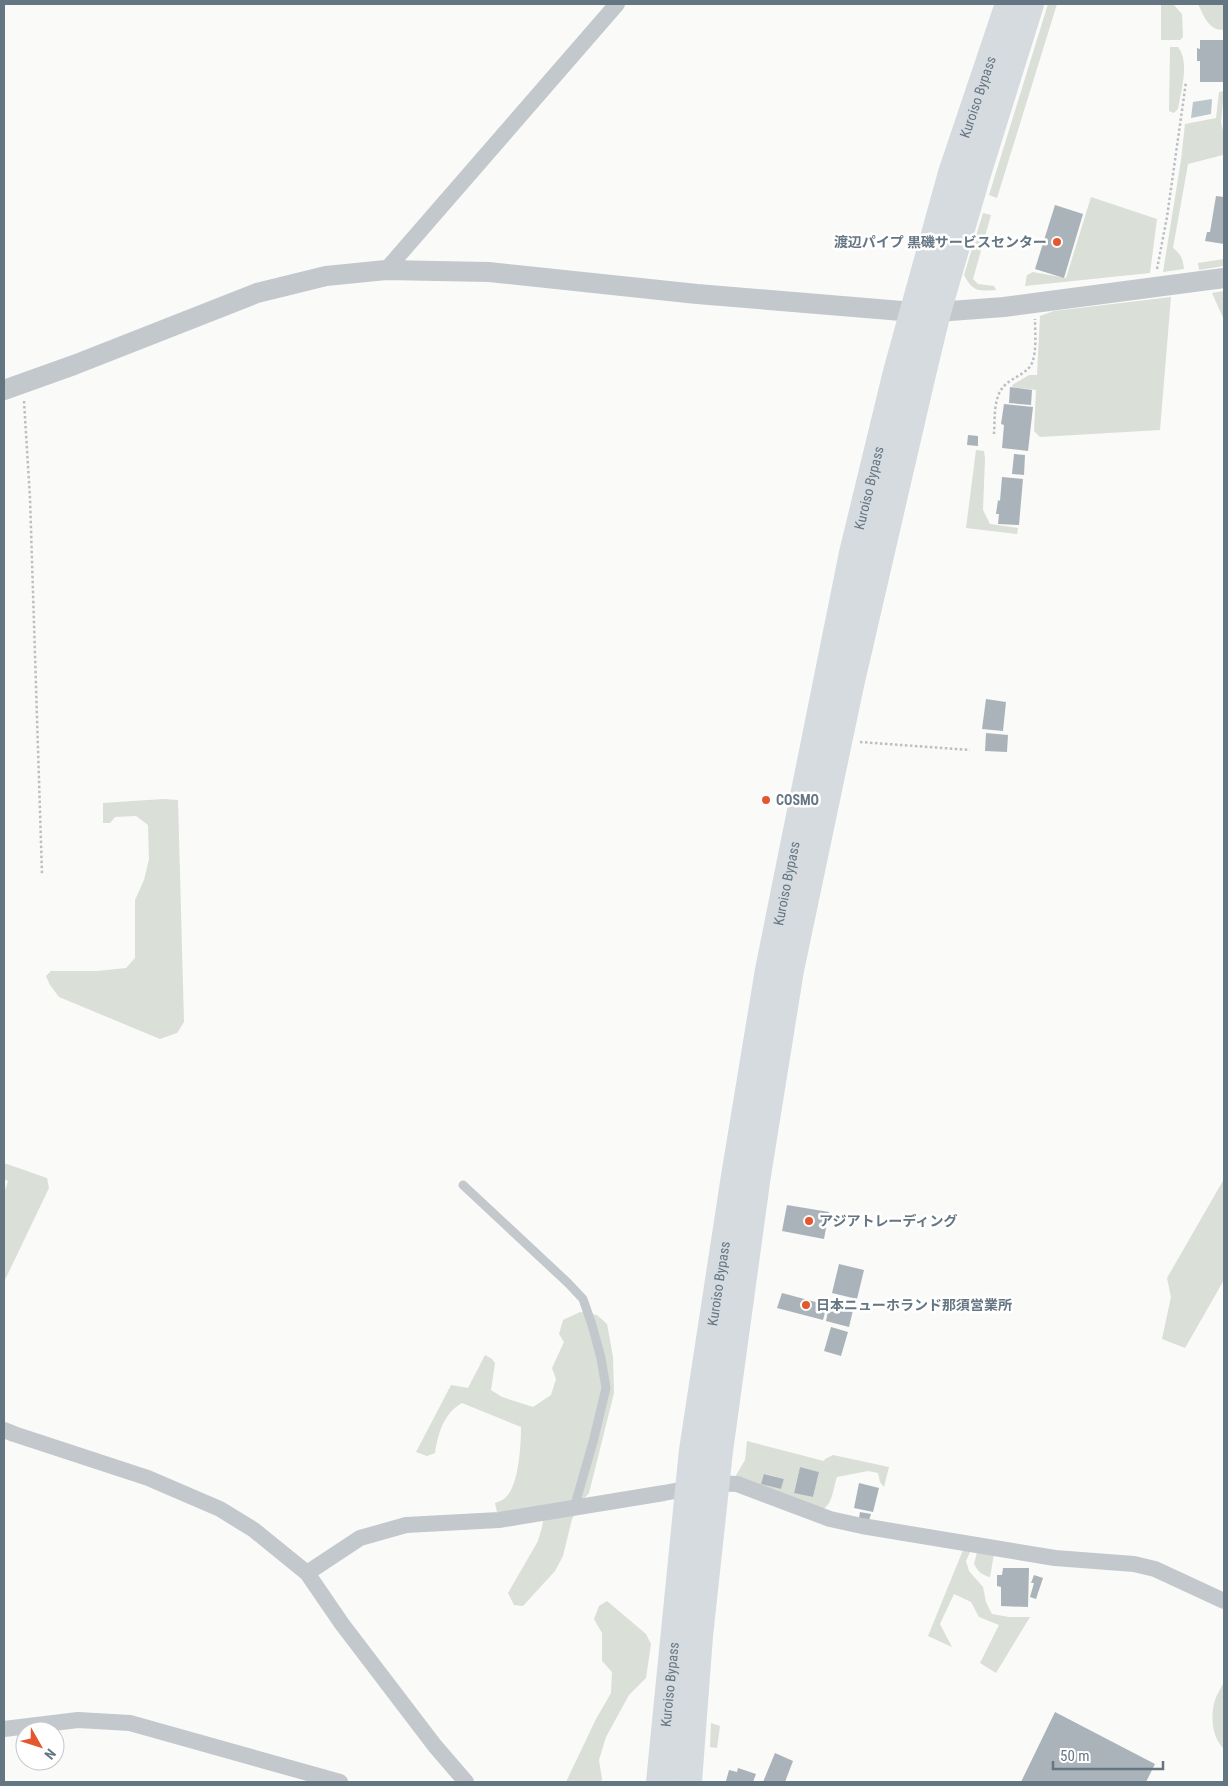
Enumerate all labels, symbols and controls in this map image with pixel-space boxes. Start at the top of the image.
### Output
street label: Kuroiso Bypass [956,54,999,140]
place label: 渡辺パイプ 黒磯サービスセンター [834,234,1047,250]
marker: 渡辺パイプ 黒磯サービスセンター [1051,236,1063,248]
street label: Kuroiso Bypass [851,445,887,531]
place label: COSMO [776,792,819,808]
marker: COSMO [760,794,772,806]
street label: Kuroiso Bypass [770,840,803,927]
place label: アジアトレーディング [819,1213,957,1229]
marker: アジアトレーディング [803,1215,815,1227]
street label: Kuroiso Bypass [704,1240,733,1327]
place label: 日本ニューホランド那須営業所 [816,1297,1012,1313]
marker: 日本ニューホランド那須営業所 [800,1299,812,1311]
street label: Kuroiso Bypass [658,1641,682,1728]
north arrow [15,1721,65,1771]
scale bar [1053,1738,1163,1770]
text: N [41,1746,59,1763]
text: 50 m [1060,1747,1090,1765]

